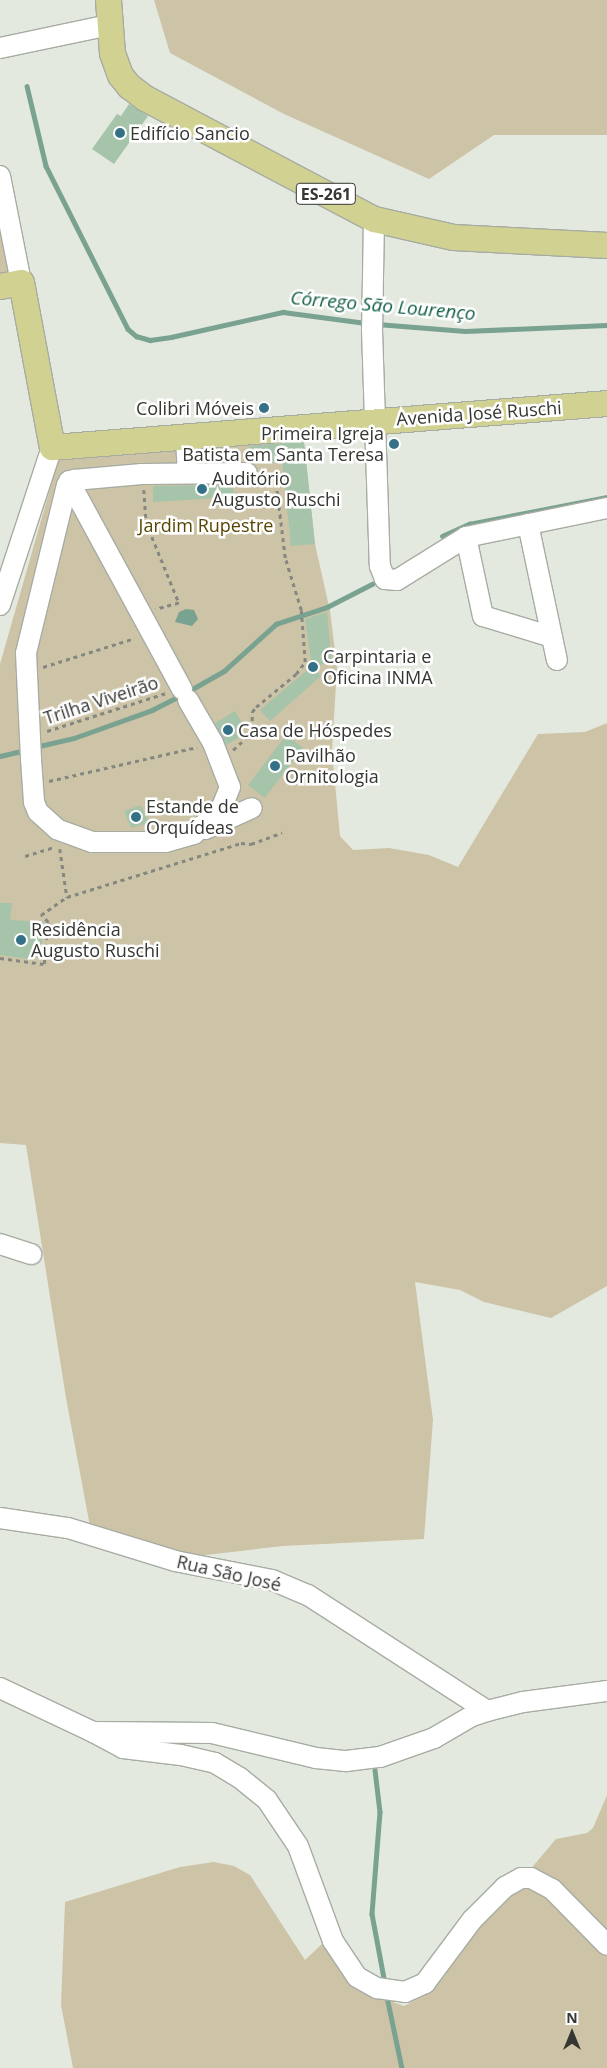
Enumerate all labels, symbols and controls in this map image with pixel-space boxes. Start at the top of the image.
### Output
place label: Edifício Sancio [130,122,250,144]
marker: Edifício Sancio [114,127,126,139]
road number: ES-261 [295,180,357,208]
water label: Córrego São Lourenço [289,287,477,325]
street label: Avenida José Ruschi [396,396,562,430]
place label: Colibri Móveis [136,397,254,419]
marker: Colibri Móveis [258,402,270,414]
place label: Primeira Igreja Batista em Santa Teresa [182,423,384,466]
marker: Primeira Igreja Batista em Santa Teresa [388,438,400,450]
place label: Auditório Augusto Ruschi [212,468,341,510]
marker: Auditório Augusto Ruschi [196,483,208,495]
park label: Jardim Rupestre [139,514,273,536]
place label: Carpintaria e Oficina INMA [323,646,433,689]
marker: Carpintaria e Oficina INMA [307,661,319,673]
street label: Trilha Viveirão [41,671,161,729]
place label: Casa de Hóspedes [238,719,392,741]
marker: Casa de Hóspedes [222,724,234,736]
place label: Pavilhão Ornitologia [285,745,379,788]
marker: Pavilhão Ornitologia [269,760,281,772]
place label: Estande de Orquídeas [146,796,239,839]
marker: Estande de Orquídeas [130,811,142,823]
place label: Residência Augusto Ruschi [31,919,160,962]
marker: Residência Augusto Ruschi [15,934,27,946]
street label: Rua São José [175,1550,283,1596]
north arrow [547,2008,597,2058]
text: N [566,2008,578,2027]

